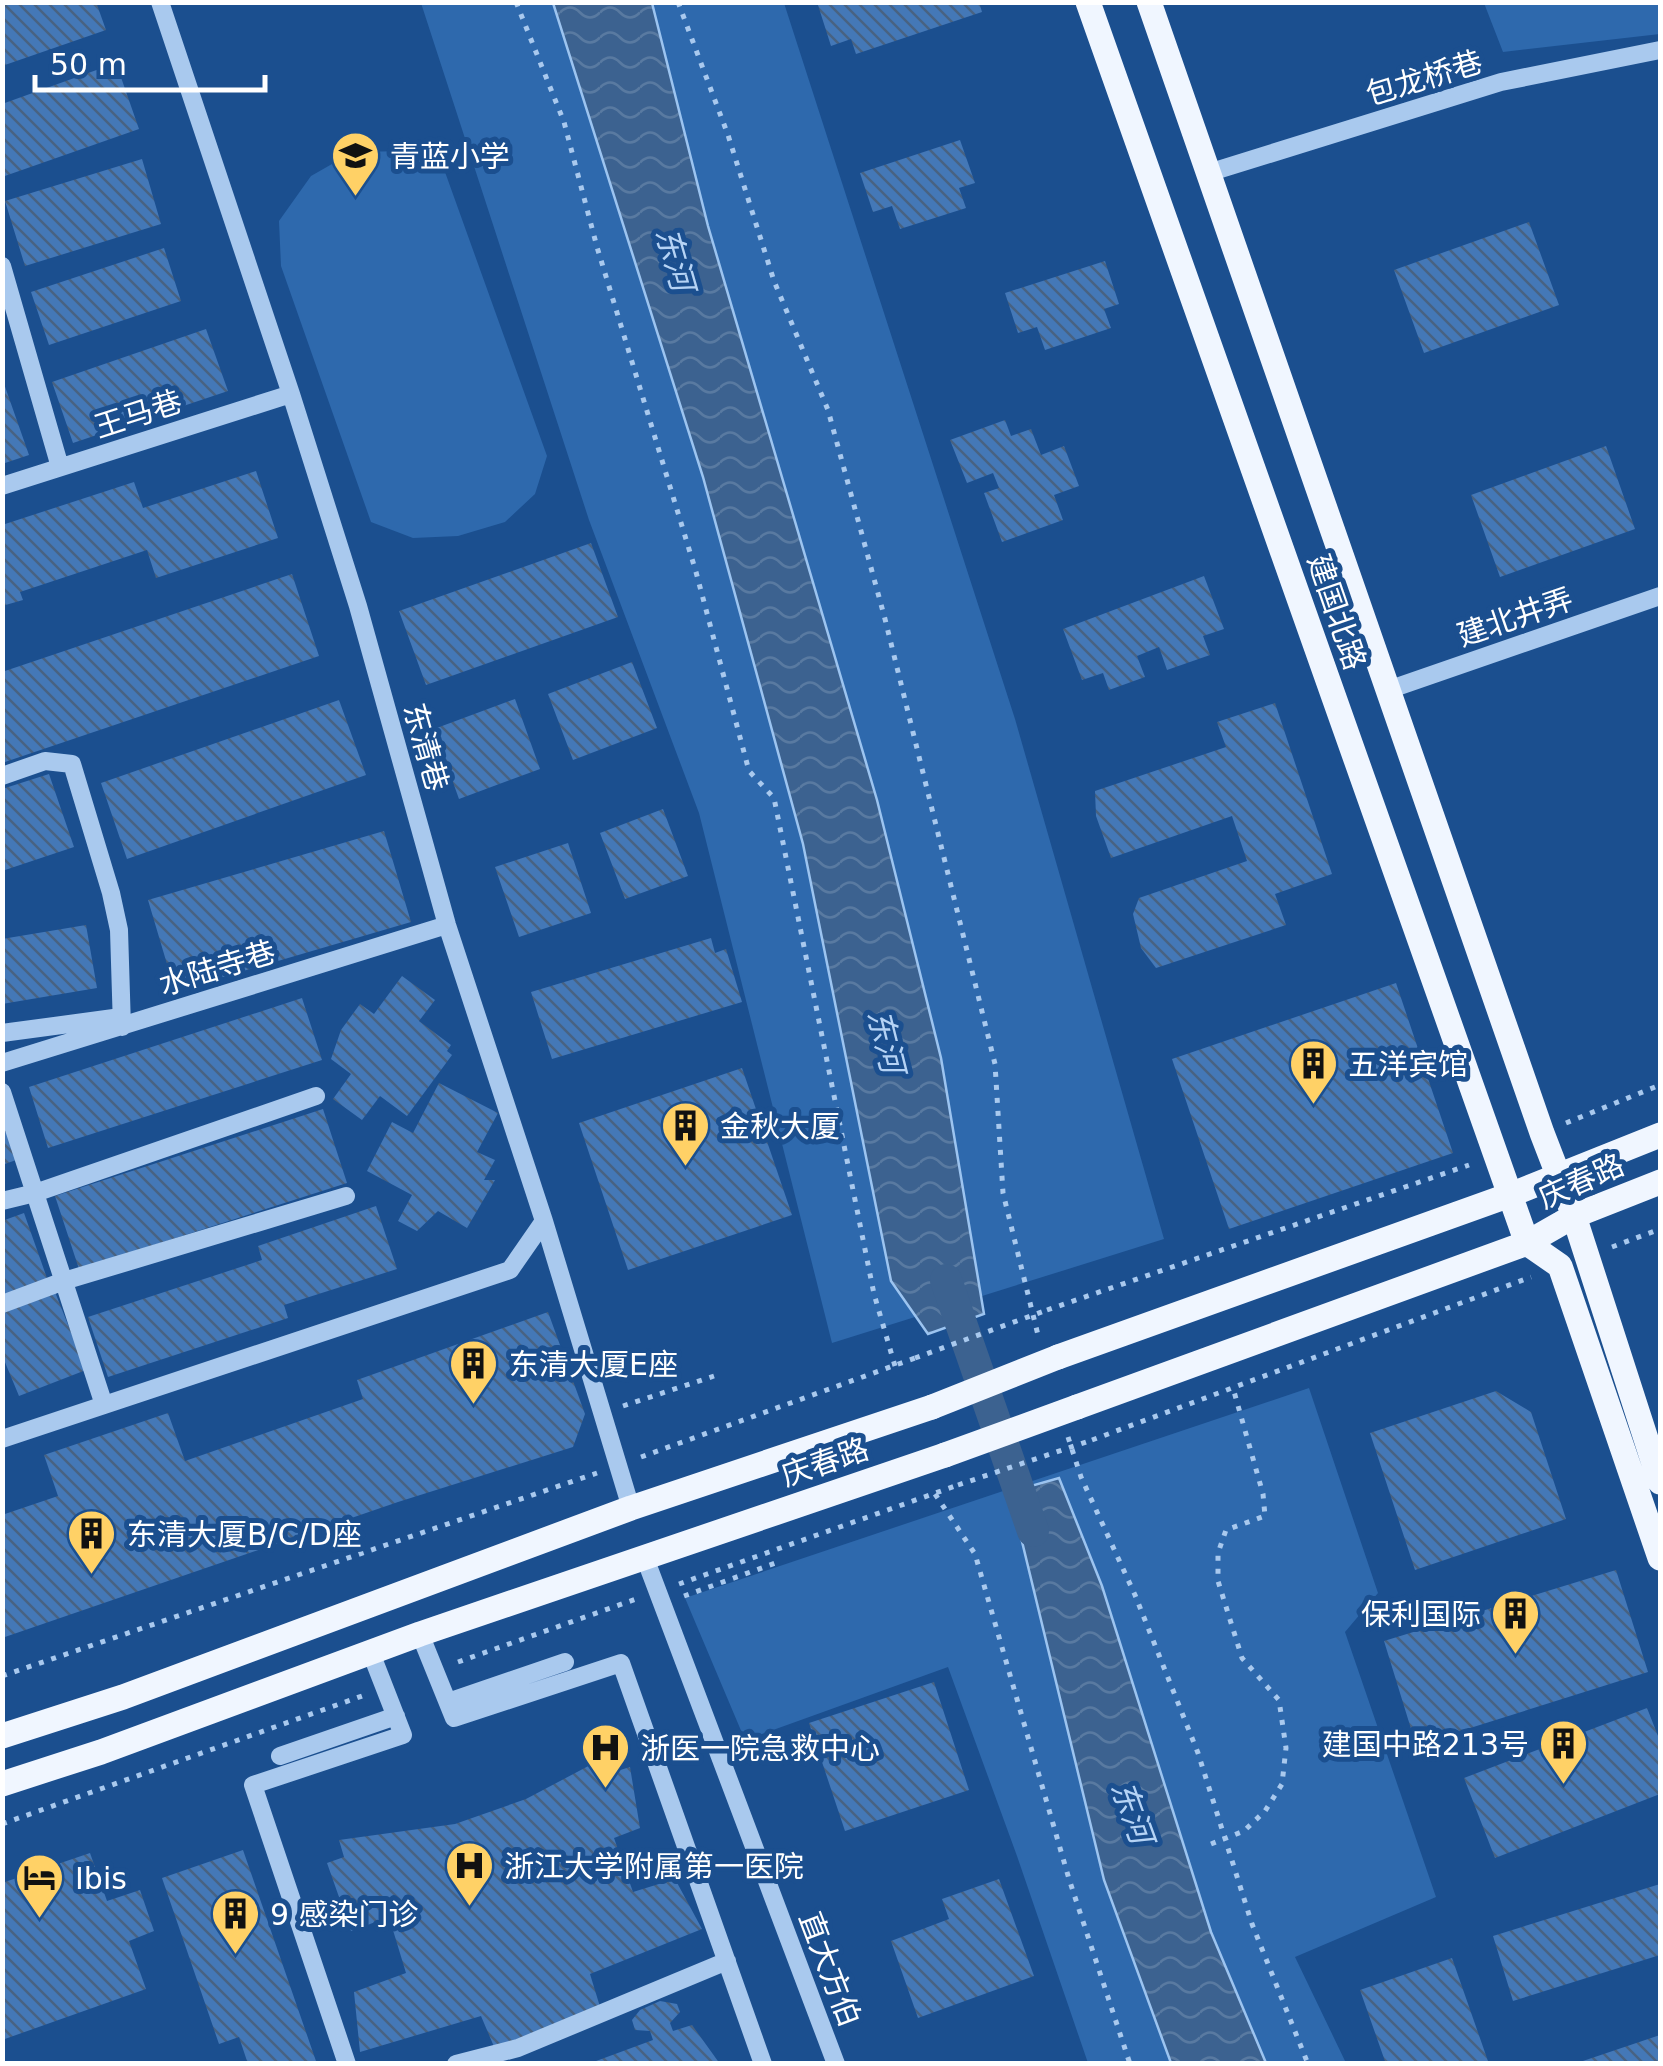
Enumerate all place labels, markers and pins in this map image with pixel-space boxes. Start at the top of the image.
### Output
school or university icon: 青蓝小学 [329,130,381,198]
place label: 青蓝小学 [390,139,510,174]
building icon: 五洋宾馆 [1287,1038,1339,1106]
place label: 五洋宾馆 [1348,1047,1468,1082]
building icon: 金秋大厦 [659,1100,711,1168]
place label: 金秋大厦 [720,1109,840,1144]
building icon: 东清大厦E座 [448,1338,500,1406]
place label: 东清大厦E座 [509,1347,678,1382]
building icon: 东清大厦B/C/D座 [66,1508,118,1576]
place label: 东清大厦B/C/D座 [127,1517,362,1552]
building icon: 保利国际 [1490,1588,1542,1656]
place label: 保利国际 [1361,1597,1481,1632]
building icon: 建国中路213号 [1538,1718,1590,1786]
hospital icon: 浙医一院急救中心 [579,1722,631,1790]
place label: 建国中路213号 [1322,1727,1529,1762]
place label: 浙医一院急救中心 [640,1731,880,1766]
hospital icon: 浙江大学附属第一医院 [443,1840,495,1908]
place label: 浙江大学附属第一医院 [504,1849,804,1884]
hotel icon: Ibis [14,1852,66,1920]
place label: Ibis [75,1861,127,1896]
building icon: 9 感染门诊 [209,1888,261,1956]
place label: 9 感染门诊 [270,1897,419,1932]

